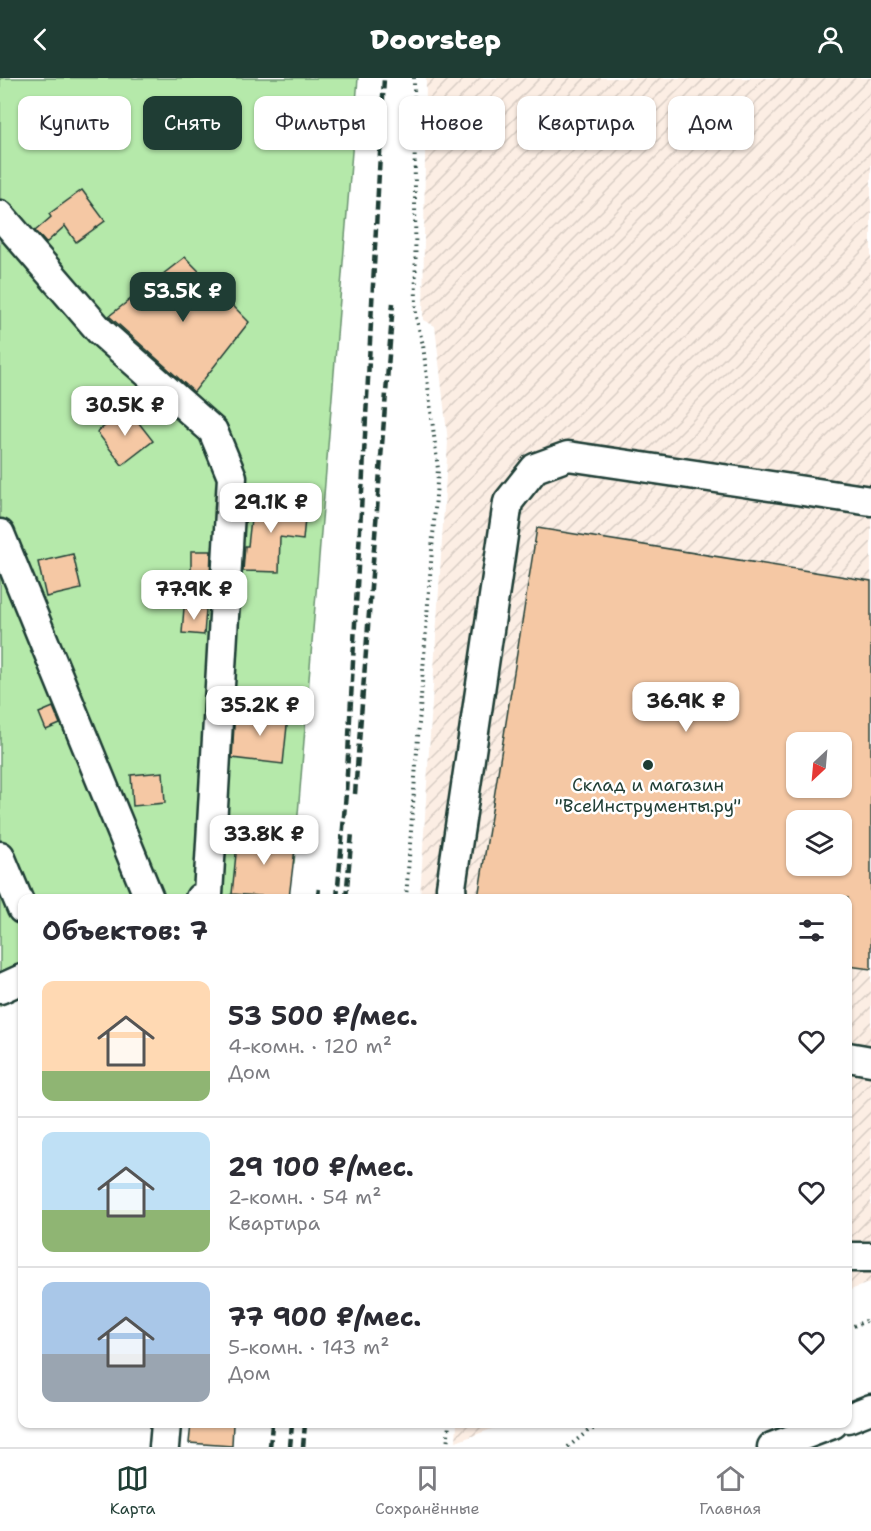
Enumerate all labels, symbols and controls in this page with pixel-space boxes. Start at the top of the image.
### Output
text: Doorstep [370,21,501,58]
icon: back [24,23,57,56]
icon: person [814,23,847,56]
chip: Купить [18,96,131,150]
chip: Снять [143,96,242,150]
chip: Фильтры [254,96,387,150]
chip: Новое [399,96,505,150]
chip: Квартира [517,96,656,150]
chip: Дом [668,96,754,150]
pin: 53.5K ₽ [128,272,238,323]
text: 53.5K ₽ [144,278,222,304]
pin: 30.5K ₽ [70,386,180,437]
text: 30.5K ₽ [85,392,165,418]
pin: 29.1K ₽ [216,483,326,534]
text: 29.1K ₽ [234,489,308,515]
pin: 77.9K ₽ [139,570,249,621]
text: 77.9K ₽ [155,576,233,602]
pin: 36.9K ₽ [631,682,741,733]
pin: 35.2K ₽ [205,686,315,737]
text: 36.9K ₽ [646,688,726,714]
text: 35.2K ₽ [220,692,300,718]
north arrow [786,732,852,798]
map controls [786,732,852,876]
marker: Склад и магазин "ВсеИнструменты.ру" [641,758,655,772]
place label: Склад и магазин "ВсеИнструменты.ру" [555,773,741,818]
button: layers [786,810,852,876]
pin: 33.8K ₽ [209,815,319,866]
text: 33.8K ₽ [224,821,304,847]
text: Объектов: 7 [42,913,208,948]
icon: filters [795,914,828,947]
text: 53 500 ₽/мес. [228,998,418,1033]
icon: home [90,1005,162,1077]
icon: heart [795,1025,828,1058]
text: 4-комн. · 120 m² [228,1033,392,1059]
text: Дом [228,1059,270,1085]
text: 29 100 ₽/мес. [228,1149,414,1184]
icon: home [90,1156,162,1228]
icon: heart [795,1176,828,1209]
text: 2-комн. · 54 m² [228,1184,382,1210]
text: Квартира [228,1210,320,1236]
text: 77 900 ₽/мес. [228,1299,421,1334]
icon: home [90,1306,162,1378]
icon: heart [795,1326,828,1359]
text: 5-комн. · 143 m² [228,1334,389,1360]
text: Дом [228,1360,270,1386]
tab: Карта [110,1462,156,1519]
tab: Сохранённые [375,1462,480,1519]
tab: Главная [699,1462,761,1519]

